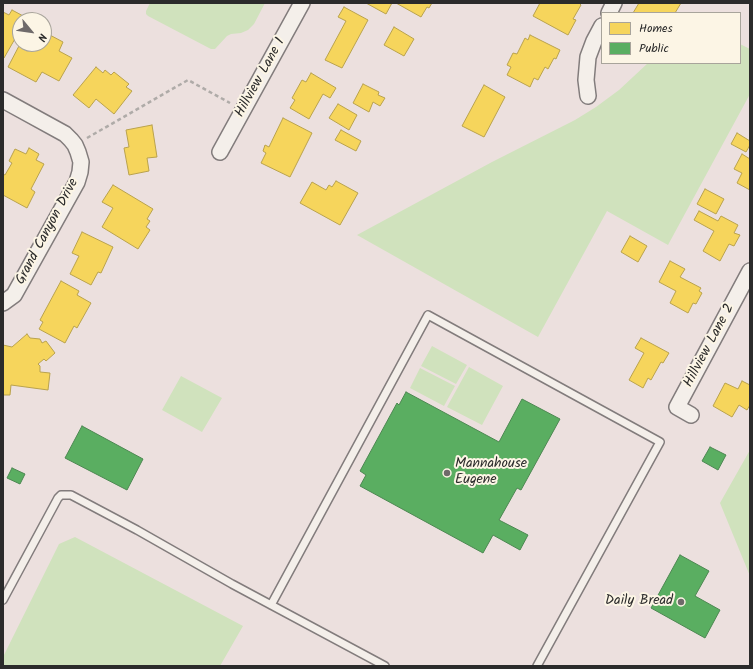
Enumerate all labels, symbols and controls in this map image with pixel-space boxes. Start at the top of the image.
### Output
north arrow [12,12,52,52]
legend [601,12,741,64]
text: Homes [639,19,673,38]
text: N [32,30,51,45]
street label: Hillview Lane 1 [232,35,290,121]
text: Public [639,39,669,58]
street label: Grand Canyon Drive [13,176,83,288]
street label: Hillview Lane 2 [681,301,739,391]
place label: Mannahouse Eugene [455,457,527,490]
marker: Mannahouse Eugene [442,468,452,478]
place label: Daily Bread [605,594,673,610]
marker: Daily Bread [676,597,686,607]

